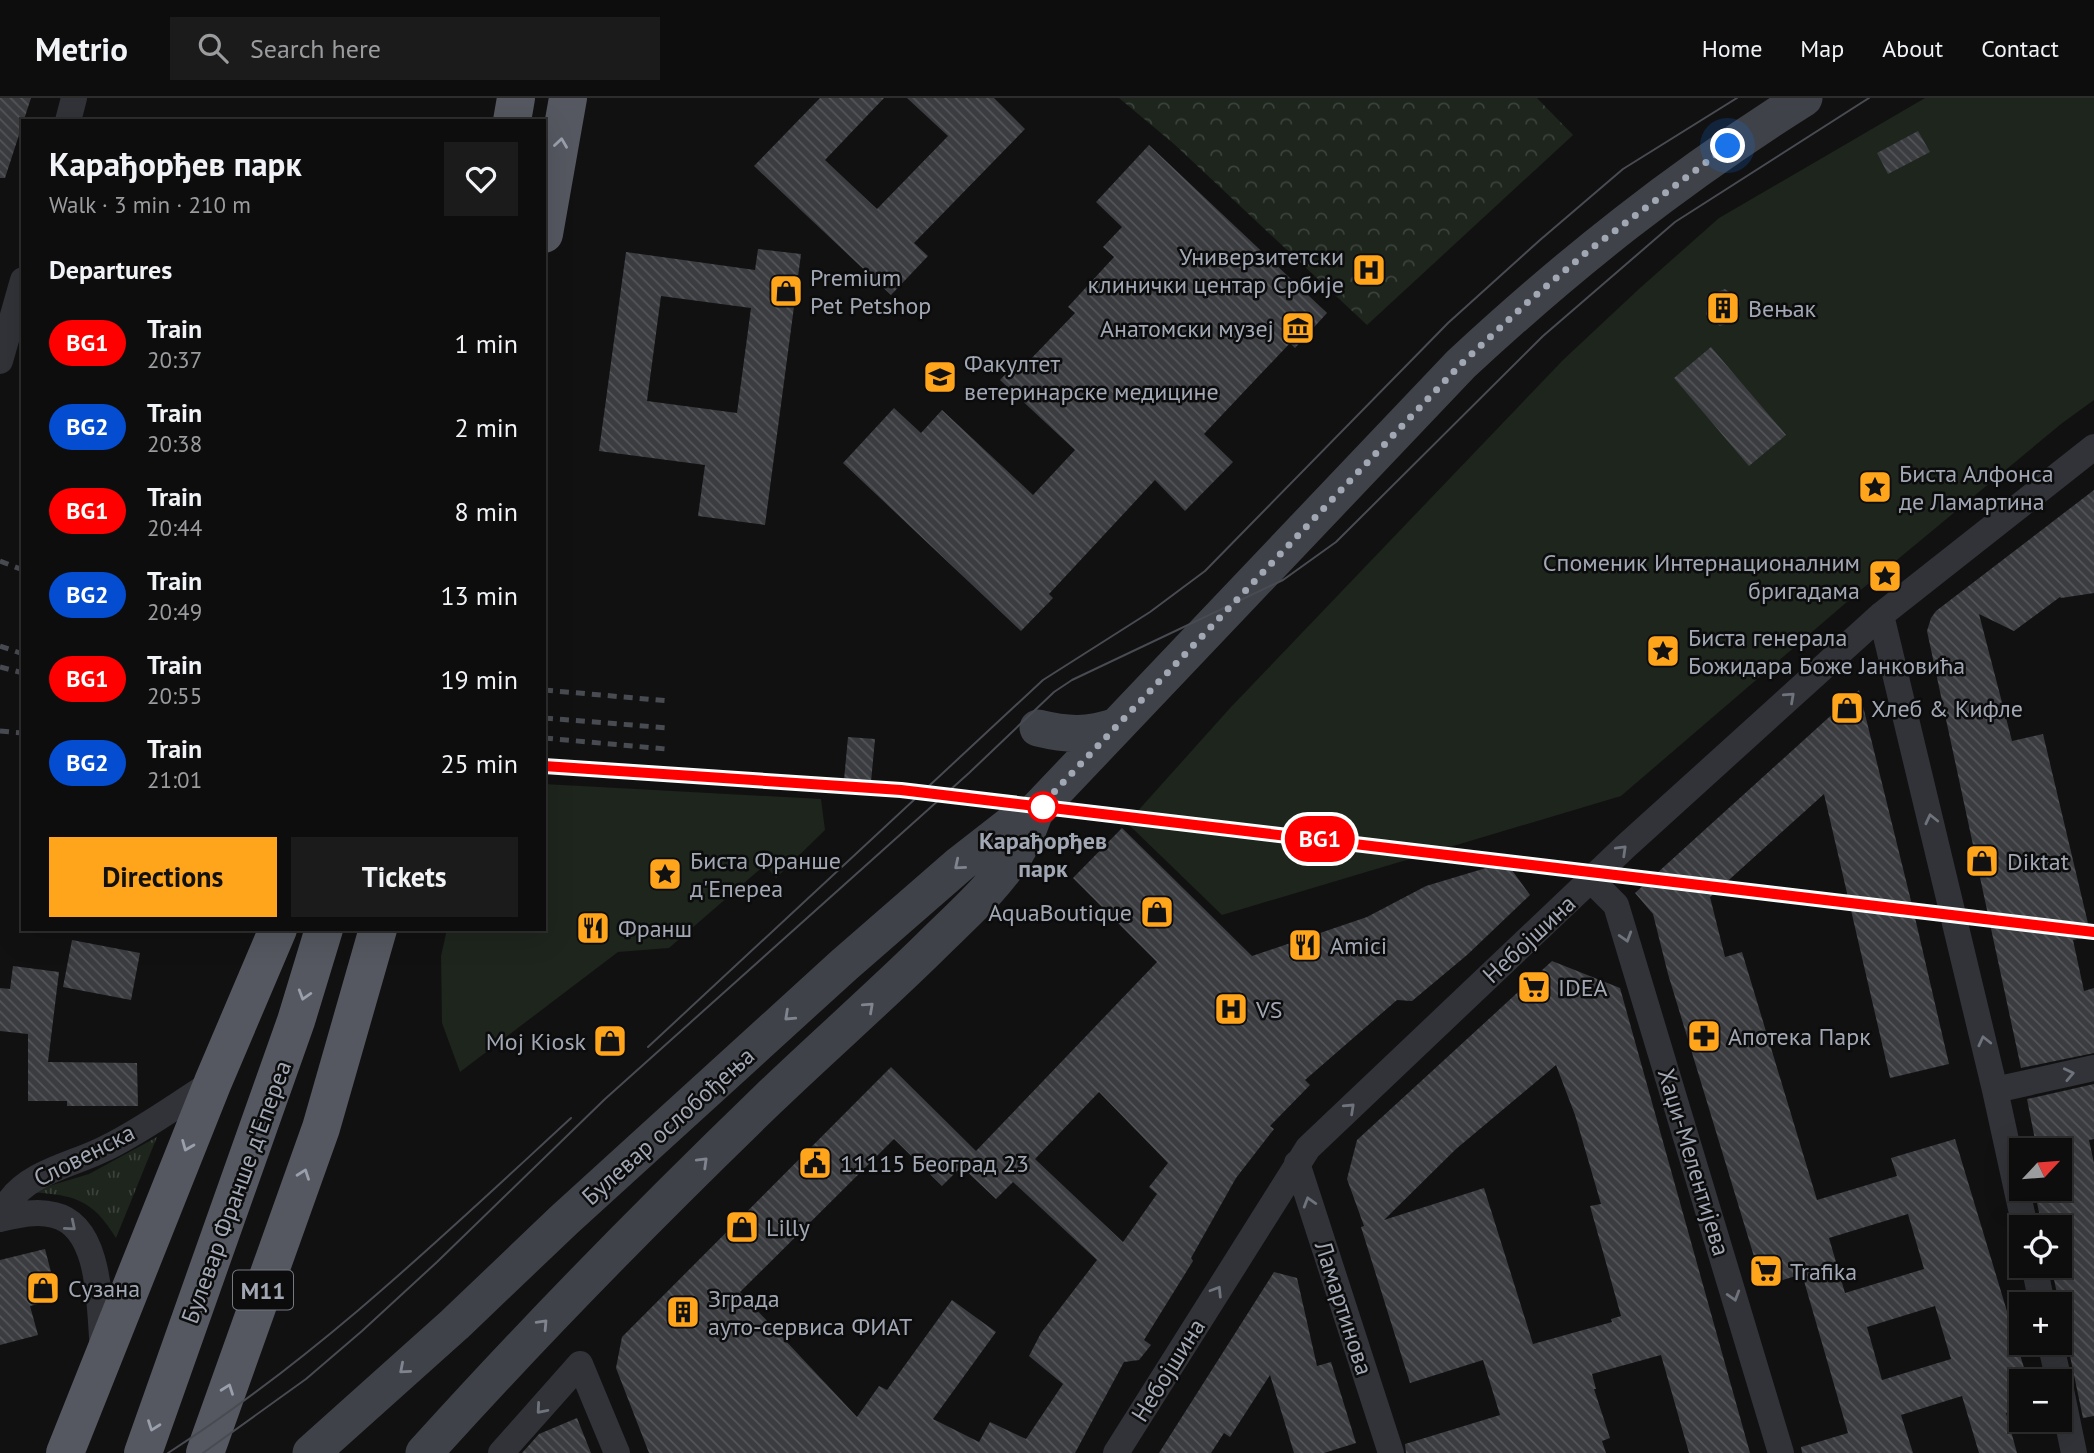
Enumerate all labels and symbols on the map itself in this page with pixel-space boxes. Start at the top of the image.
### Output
your location [1710,128,1745,163]
one-way arrow [553,137,568,149]
place label: Универзитетски клинички центар Србије [1087,241,1344,300]
hospital icon: Универзитетски клинички центар Србије [1350,251,1388,289]
place label: Premium Pet Petshop [810,262,931,321]
shop icon: Premium Pet Petshop [767,272,805,310]
building icon: Вењак [1704,289,1742,327]
place label: Вењак [1748,293,1817,324]
museum icon: Анатомски музеј [1279,309,1317,347]
place label: Анатомски музеј [1100,313,1274,344]
place label: Факултет ветеринарске медицине [964,348,1219,407]
school or university icon: Факултет ветеринарске медицине [921,358,959,396]
place label: Биста Алфонса де Ламартина [1899,458,2054,517]
place icon: Биста Алфонса де Ламартина [1856,468,1894,506]
place label: Споменик Интернационалним бригадама [1543,547,1860,606]
place icon: Споменик Интернационалним бригадама [1866,557,1904,595]
place label: Биста генерала Божидара Боже Јанковића [1688,622,1965,681]
place icon: Биста генерала Божидара Боже Јанковића [1644,632,1682,670]
shop icon: Хлеб & Кифле [1828,689,1866,727]
one-way arrow [1782,693,1795,706]
place label: Хлеб & Кифле [1871,693,2023,724]
marker: Карађорђев парк [1028,792,1058,822]
one-way arrow [1925,813,1939,825]
line badge: BG1 [1280,816,1360,862]
place label: Карађорђев парк [979,825,1107,884]
shop icon: Diktat [1963,842,2001,880]
place label: Биста Франше д'Епереа [690,845,841,904]
one-way arrow [1614,846,1627,859]
place label: Diktat [2007,846,2069,877]
place icon: Биста Франше д'Епереа [646,855,684,893]
one-way arrow [954,857,967,869]
street label: Небојшина [1476,888,1582,990]
shop icon: AquaBoutique [1138,893,1176,931]
place label: AquaBoutique [988,897,1132,928]
restaurant icon: Франш [574,909,612,947]
place label: Франш [618,913,692,944]
restaurant icon: Amici [1286,926,1324,964]
place label: Amici [1330,930,1387,961]
one-way arrow [1617,931,1632,943]
supermarket icon: IDEA [1515,968,1553,1006]
place label: IDEA [1558,972,1608,1003]
one-way arrow [298,988,313,1000]
hospital icon: VS [1212,990,1250,1028]
place label: VS [1255,994,1282,1025]
one-way arrow [861,1002,874,1015]
one-way arrow [784,1008,797,1020]
pharmacy icon: Апотека Парк [1685,1017,1723,1055]
place label: Апотека Парк [1728,1021,1871,1052]
shop icon: Moj Kiosk [591,1022,629,1060]
place label: Moj Kiosk [486,1026,587,1057]
one-way arrow [1978,1035,1992,1047]
street label: Булевар ослобођења [575,1040,761,1212]
street label: Булевар Франше д'Епереа [174,1056,298,1328]
street label: Хаџи-Мелентијева [1651,1065,1737,1259]
one-way arrow [2063,1067,2075,1082]
one-way arrow [1342,1103,1355,1116]
street label: Словенска [28,1116,140,1194]
north arrow [2009,1138,2072,1200]
one-way arrow [181,1140,195,1152]
public building icon: 11115 Београд 23 [796,1144,834,1182]
place label: 11115 Београд 23 [840,1148,1029,1179]
one-way arrow [694,1158,707,1171]
one-way arrow [296,1169,310,1181]
one-way arrow [1303,1196,1317,1209]
shop icon: Lilly [723,1208,761,1246]
place label: Lilly [766,1212,810,1243]
one-way arrow [63,1218,76,1230]
street label: Ламартинова [1307,1236,1380,1379]
supermarket icon: Trafika [1747,1252,1785,1290]
place label: Trafika [1790,1256,1857,1287]
shop icon: Сузана [24,1269,62,1307]
road number: M11 [233,1270,293,1310]
place label: Сузана [68,1273,140,1304]
place label: Зграда ауто-сервиса ФИАТ [708,1283,912,1342]
one-way arrow [1209,1286,1222,1299]
one-way arrow [1725,1289,1740,1301]
building icon: Зграда ауто-сервиса ФИАТ [664,1293,702,1331]
street label: Небојшина [1124,1313,1212,1427]
one-way arrow [534,1319,547,1332]
one-way arrow [399,1361,412,1373]
one-way arrow [220,1383,234,1395]
one-way arrow [537,1400,549,1413]
one-way arrow [147,1419,161,1431]

